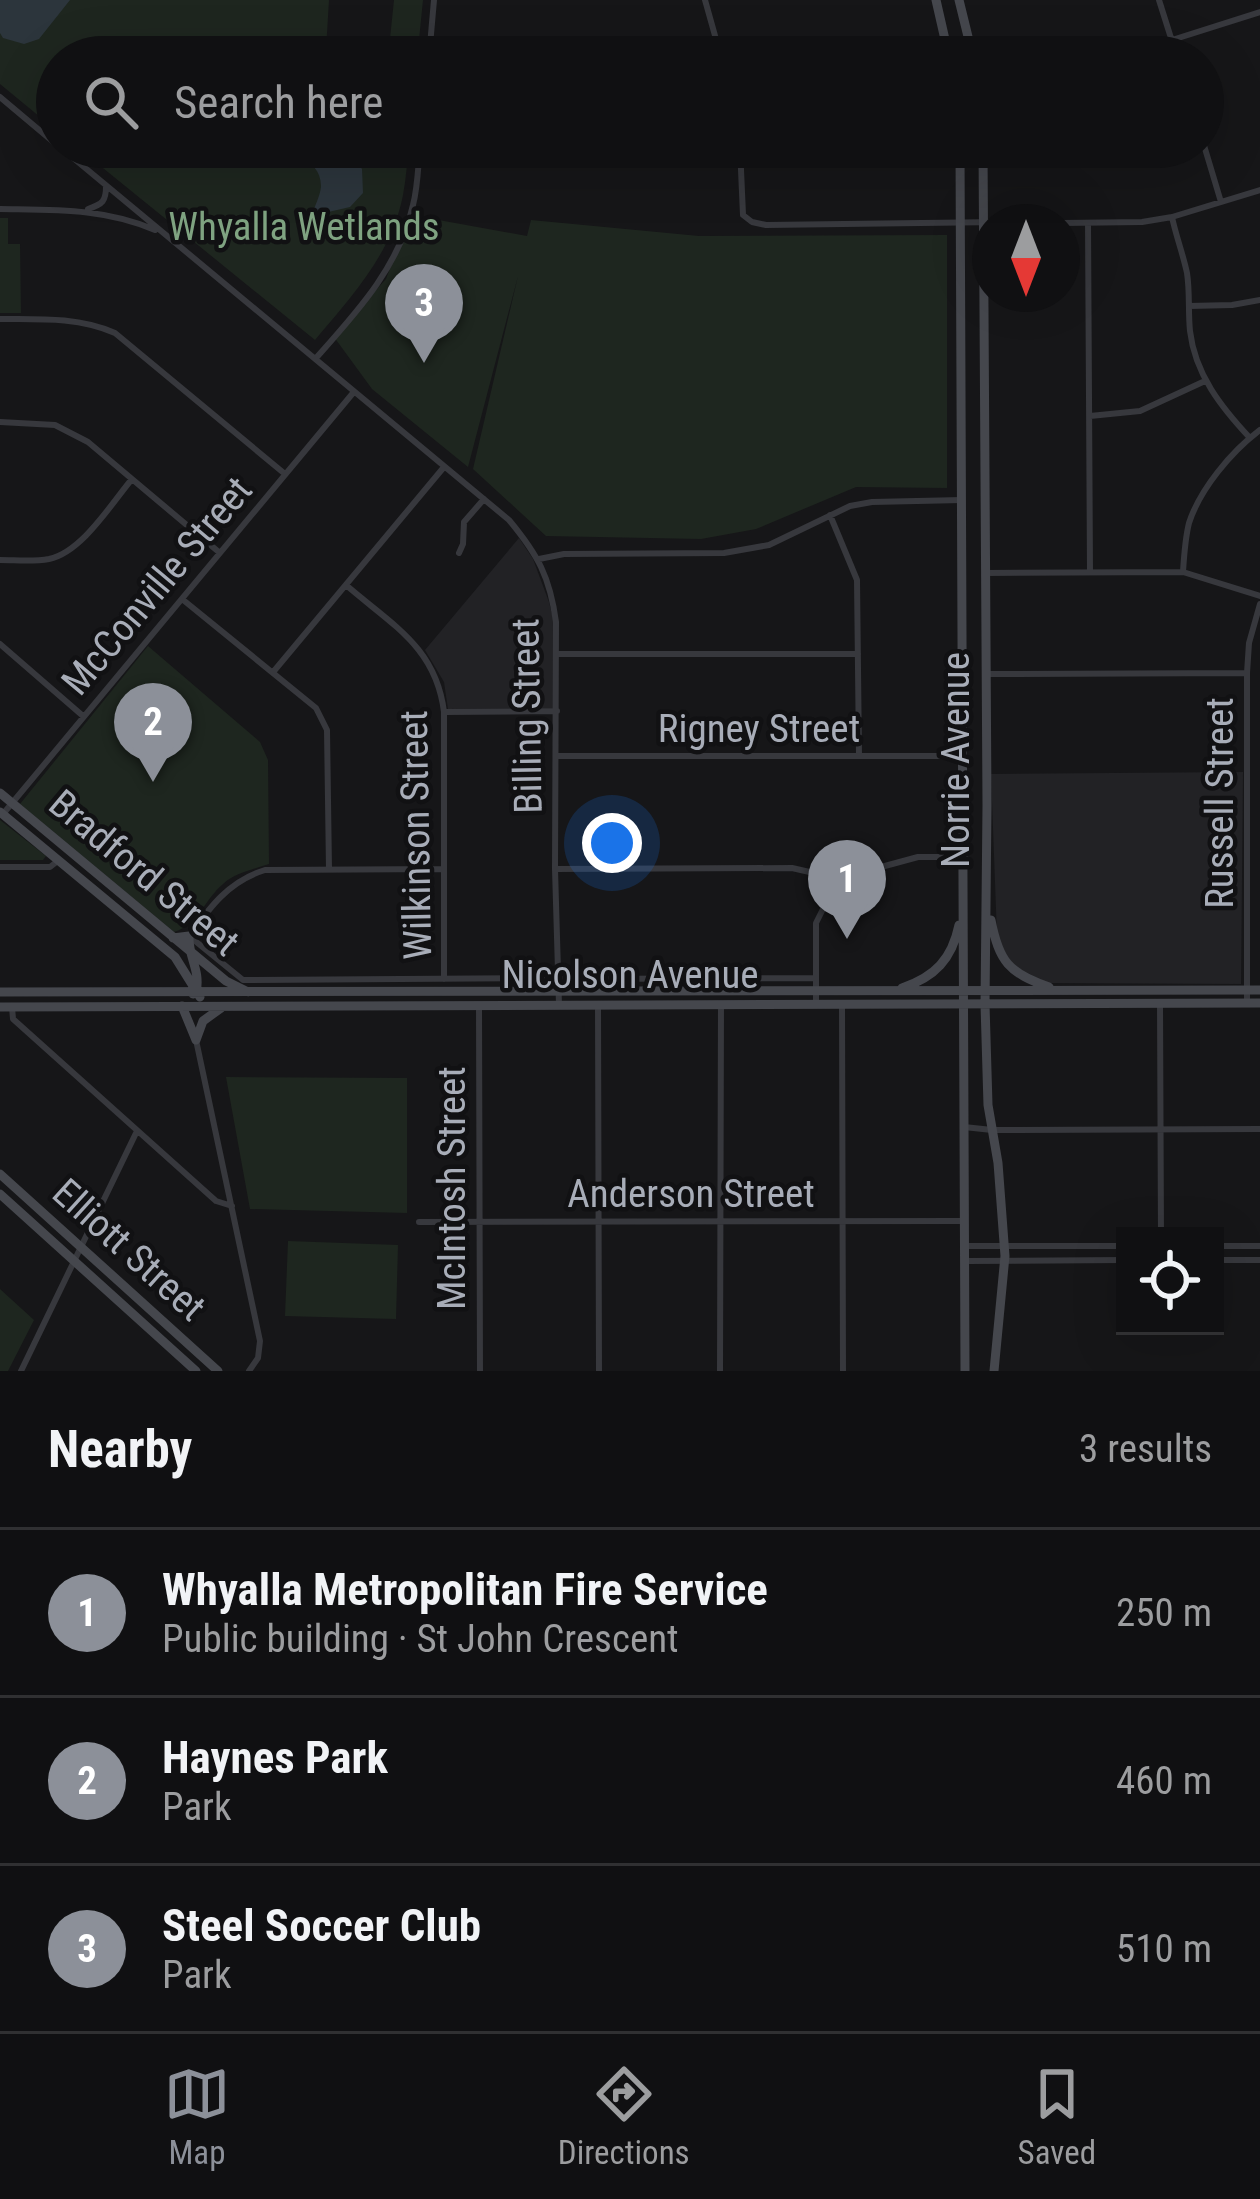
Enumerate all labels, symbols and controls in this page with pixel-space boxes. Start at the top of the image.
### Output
search box [36,36,1224,168]
icon: search [78,69,144,135]
text: Search here [174,76,383,129]
park label: Whyalla Wetlands [168,204,440,250]
north arrow [972,204,1080,312]
pin: 3 [385,264,463,363]
street label: McConville Street [53,468,261,704]
street label: Billing Street [502,618,552,814]
street label: Norrie Avenue [933,652,979,868]
pin: 2 [114,683,192,782]
street label: Russell Street [1197,697,1243,909]
street label: Rigney Street [658,706,860,752]
street label: Wilkinson Street [391,710,441,960]
street label: Bradford Street [40,780,248,966]
your location [582,813,642,873]
pin: 1 [808,840,886,939]
street label: Nicolson Avenue [501,952,759,998]
street label: McIntosh Street [429,1066,475,1310]
street label: Elliott Street [43,1170,215,1330]
street label: Anderson Street [567,1171,815,1217]
map controls [1116,1227,1224,1335]
button: locate [1116,1227,1224,1335]
text: Nearby [48,1420,192,1479]
text: 3 results [1079,1426,1212,1472]
text: Whyalla Metropolitan Fire Service [162,1563,768,1616]
text: 1 [77,1590,97,1636]
text: 250 m [1116,1590,1212,1636]
text: Public building · St John Crescent [162,1616,679,1662]
text: Haynes Park [162,1731,388,1784]
text: 2 [77,1758,97,1804]
text: 460 m [1116,1758,1212,1804]
text: Park [162,1784,232,1830]
text: Steel Soccer Club [162,1899,481,1952]
text: 3 [77,1926,97,1972]
text: 510 m [1116,1926,1212,1972]
text: Park [162,1952,232,1998]
tab: Map [164,2061,230,2172]
tab: Directions [558,2061,690,2172]
tab: Saved [1018,2061,1096,2172]

